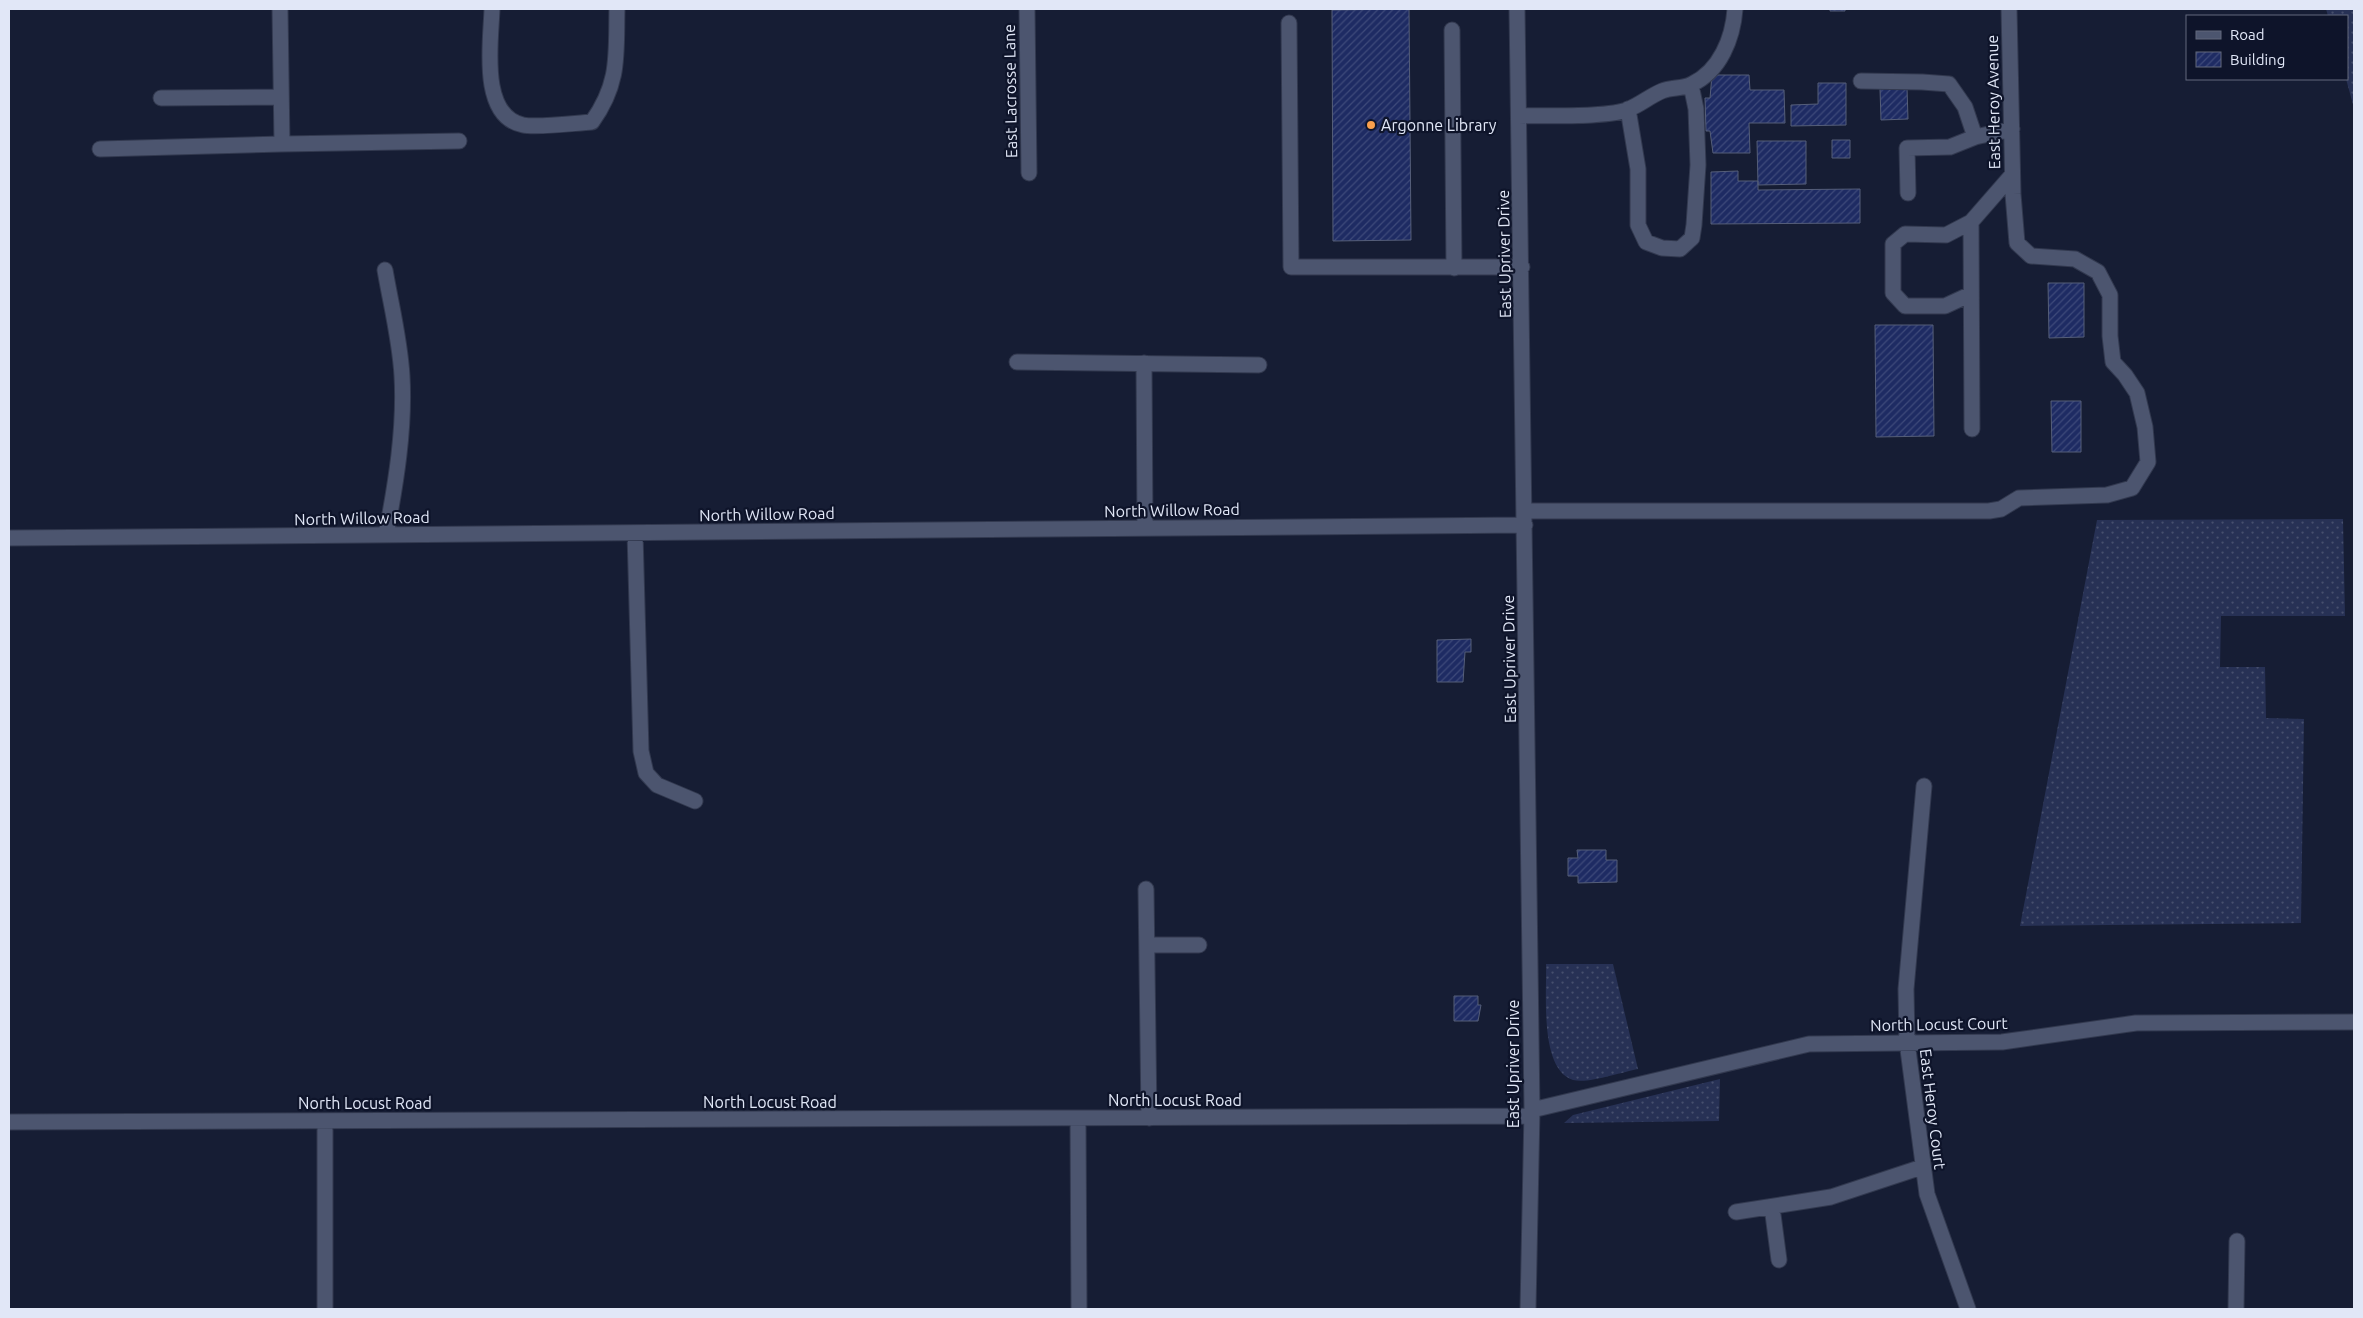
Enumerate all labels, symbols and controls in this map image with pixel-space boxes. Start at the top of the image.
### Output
legend [2186,15,2348,80]
street label: East Lacrosse Lane [1000,24,1020,158]
text: Road [2230,26,2265,43]
street label: East Heroy Avenue [1983,34,2003,170]
text: Building [2230,51,2285,68]
place label: Argonne Library [1381,116,1497,134]
marker: Argonne Library [1365,119,1377,131]
street label: East Upriver Drive [1494,190,1514,318]
street label: North Willow Road [1104,500,1240,520]
street label: North Willow Road [699,504,835,524]
street label: North Willow Road [294,508,430,528]
street label: East Upriver Drive [1499,595,1519,723]
street label: East Upriver Drive [1504,1000,1522,1128]
street label: North Locust Court [1870,1014,2009,1034]
street label: East Heroy Court [1917,1048,1949,1171]
street label: North Locust Road [1108,1091,1242,1109]
street label: North Locust Road [703,1093,837,1111]
street label: North Locust Road [298,1094,432,1112]

